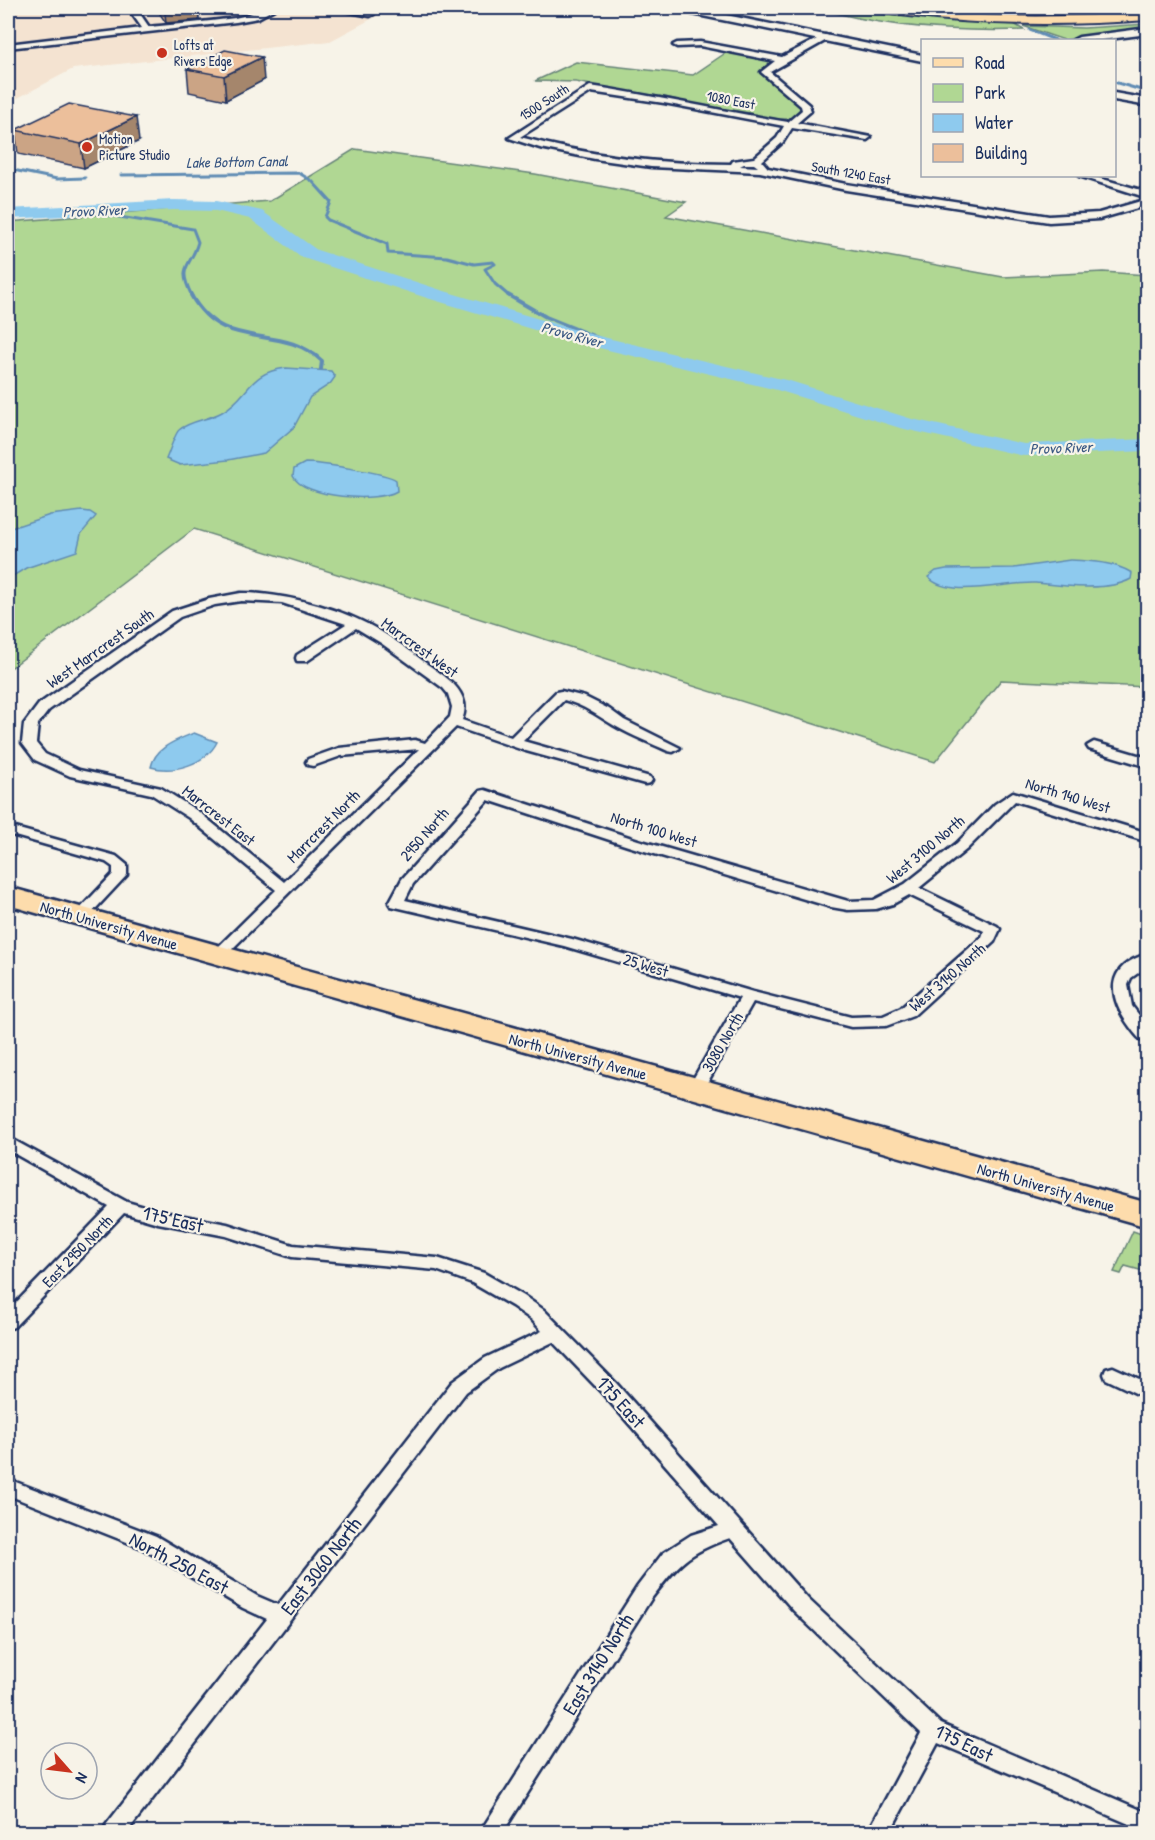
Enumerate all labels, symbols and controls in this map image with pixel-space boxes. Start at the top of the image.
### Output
place label: Lofts at Rivers Edge [174,35,233,71]
legend [921,39,1116,177]
marker: Lofts at Rivers Edge [155,46,169,60]
text: Road [975,50,1005,75]
street label: 1500 South [515,79,572,125]
text: Park [975,80,1006,105]
street label: 1080 East [705,86,757,114]
text: Water [975,110,1013,135]
place label: Motion Picture Studio [99,129,170,164]
marker: Motion Picture Studio [80,140,94,154]
text: Building [975,140,1027,165]
water label: Lake Bottom Canal [186,150,289,173]
street label: South 1240 East [810,156,892,189]
water label: Provo River [62,199,128,222]
water label: Provo River [539,316,607,353]
water label: Provo River [1029,436,1095,459]
street label: West Marrcrest South [42,603,158,693]
street label: Marrcrest West [377,612,463,683]
street label: North 140 West [1023,772,1114,818]
street label: Marrcrest East [178,779,261,851]
street label: Marrcrest North [281,784,365,868]
street label: 2950 North [395,802,454,865]
street label: North 100 West [608,806,700,853]
street label: West 3100 North [881,810,969,888]
street label: North University Avenue [38,895,181,955]
street label: West 3140 North [904,937,990,1016]
street label: 25 West [621,948,672,982]
street label: 3080 North [696,1008,748,1076]
street label: North University Avenue [507,1027,650,1085]
street label: North University Avenue [975,1157,1118,1217]
street label: 175 East [140,1198,207,1239]
street label: East 2950 North [37,1210,117,1292]
street label: 175 East [591,1370,653,1434]
street label: East 3060 North [274,1511,367,1620]
street label: North 250 East [125,1525,235,1601]
street label: East 3140 North [556,1608,639,1720]
street label: 175 East [931,1717,999,1769]
north arrow [39,1741,99,1801]
text: N [70,1769,94,1787]

